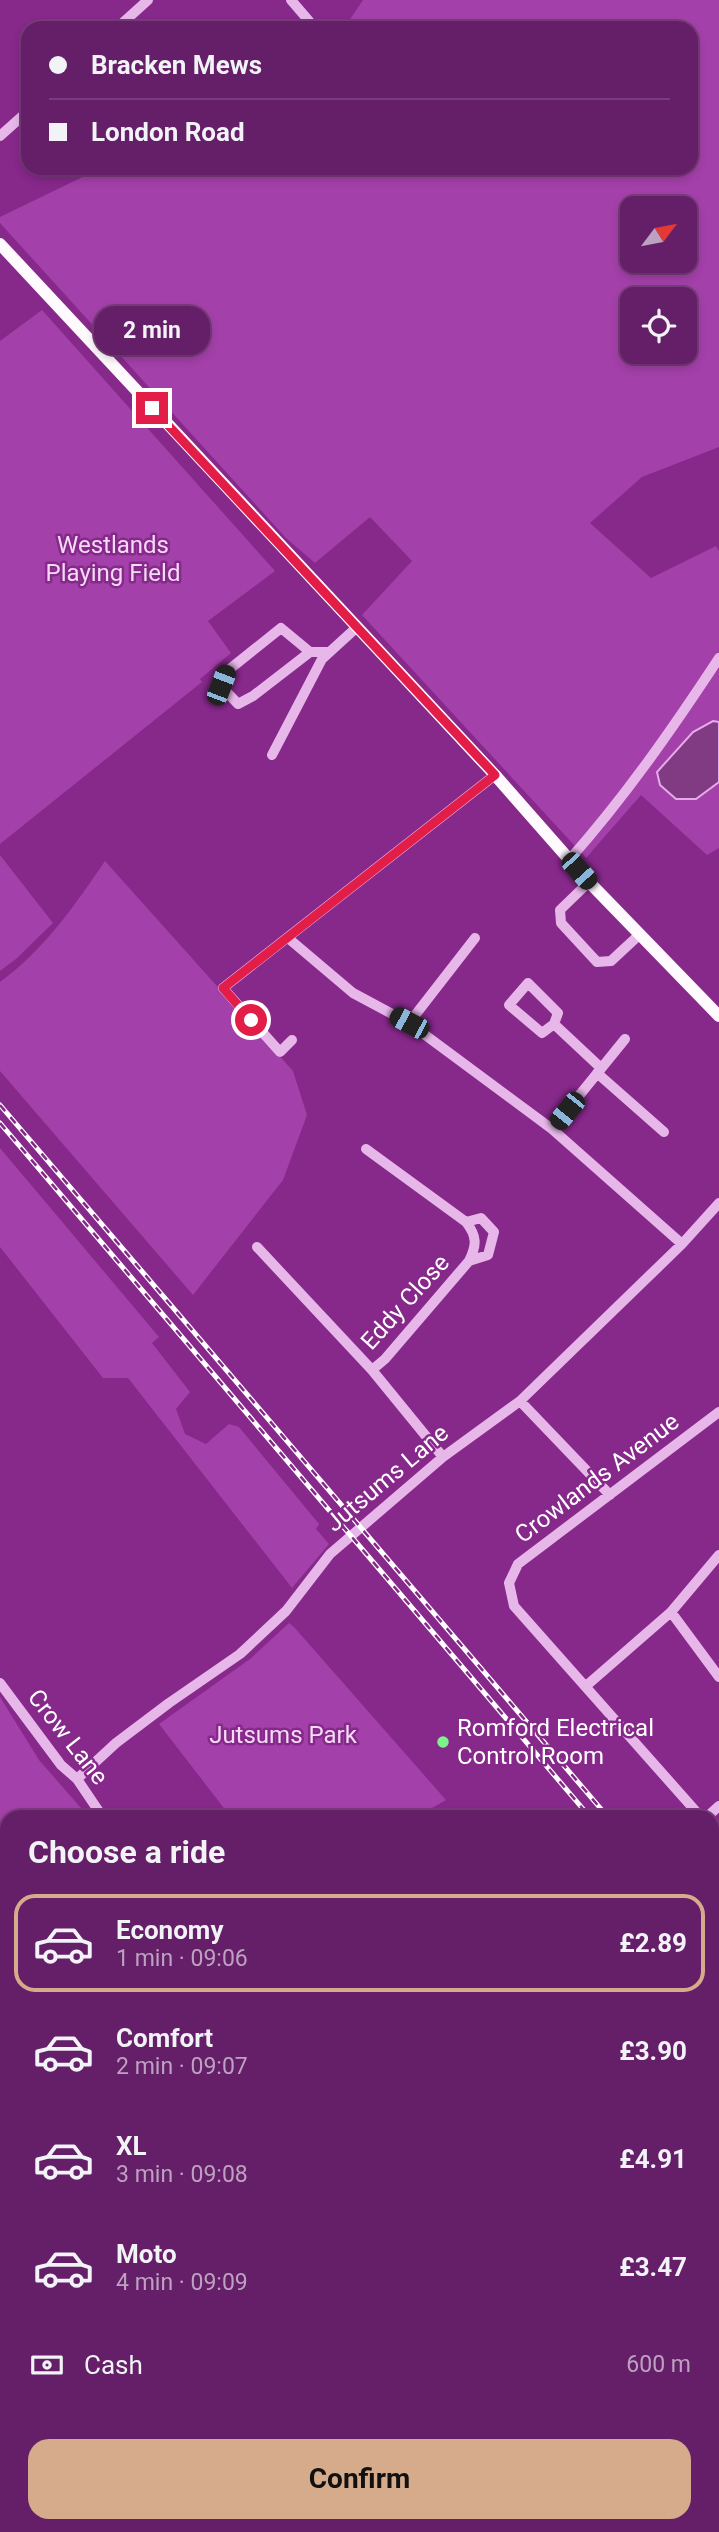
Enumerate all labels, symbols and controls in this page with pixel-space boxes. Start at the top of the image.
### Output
text: Bracken Mews [91,50,262,80]
text: London Road [91,117,245,147]
north arrow [620,196,696,273]
map controls [620,196,697,364]
button: locate [620,287,697,364]
callout: 2 min [94,306,210,356]
text: 2 min [123,317,181,344]
route end [136,392,168,424]
park label: Westlands Playing Field [46,531,180,587]
car [204,662,239,708]
car [558,848,601,894]
route start [235,1004,267,1036]
car [386,1004,433,1042]
car [546,1088,589,1134]
street label: Eddy Close [355,1249,455,1355]
street label: Crowlands Avenue [510,1407,684,1549]
street label: Jutsums Lane [320,1419,454,1537]
street label: Crow Lane [22,1684,114,1790]
place label: Romford Electrical Control Room [457,1714,654,1770]
park label: Jutsums Park [209,1721,358,1749]
marker: Romford Electrical Control Room [435,1734,451,1750]
text: Choose a ride [28,1833,225,1871]
icon: car [32,1912,95,1975]
text: Economy [116,1915,223,1945]
text: £2.89 [619,1928,687,1958]
text: 1 min · 09:06 [116,1945,248,1972]
icon: car [32,2020,95,2083]
text: Comfort [116,2023,213,2053]
text: £3.90 [619,2036,687,2066]
text: 2 min · 09:07 [116,2053,248,2080]
icon: car [32,2128,95,2191]
text: XL [116,2131,147,2161]
text: £4.91 [619,2144,687,2174]
text: 3 min · 09:08 [116,2161,248,2188]
icon: car [32,2236,95,2299]
text: Moto [116,2239,177,2269]
text: £3.47 [619,2252,687,2282]
text: 4 min · 09:09 [116,2269,248,2296]
icon: cash [28,2346,66,2384]
text: Cash [84,2350,143,2380]
text: 600 m [626,2351,691,2378]
button: Confirm [28,2439,691,2519]

